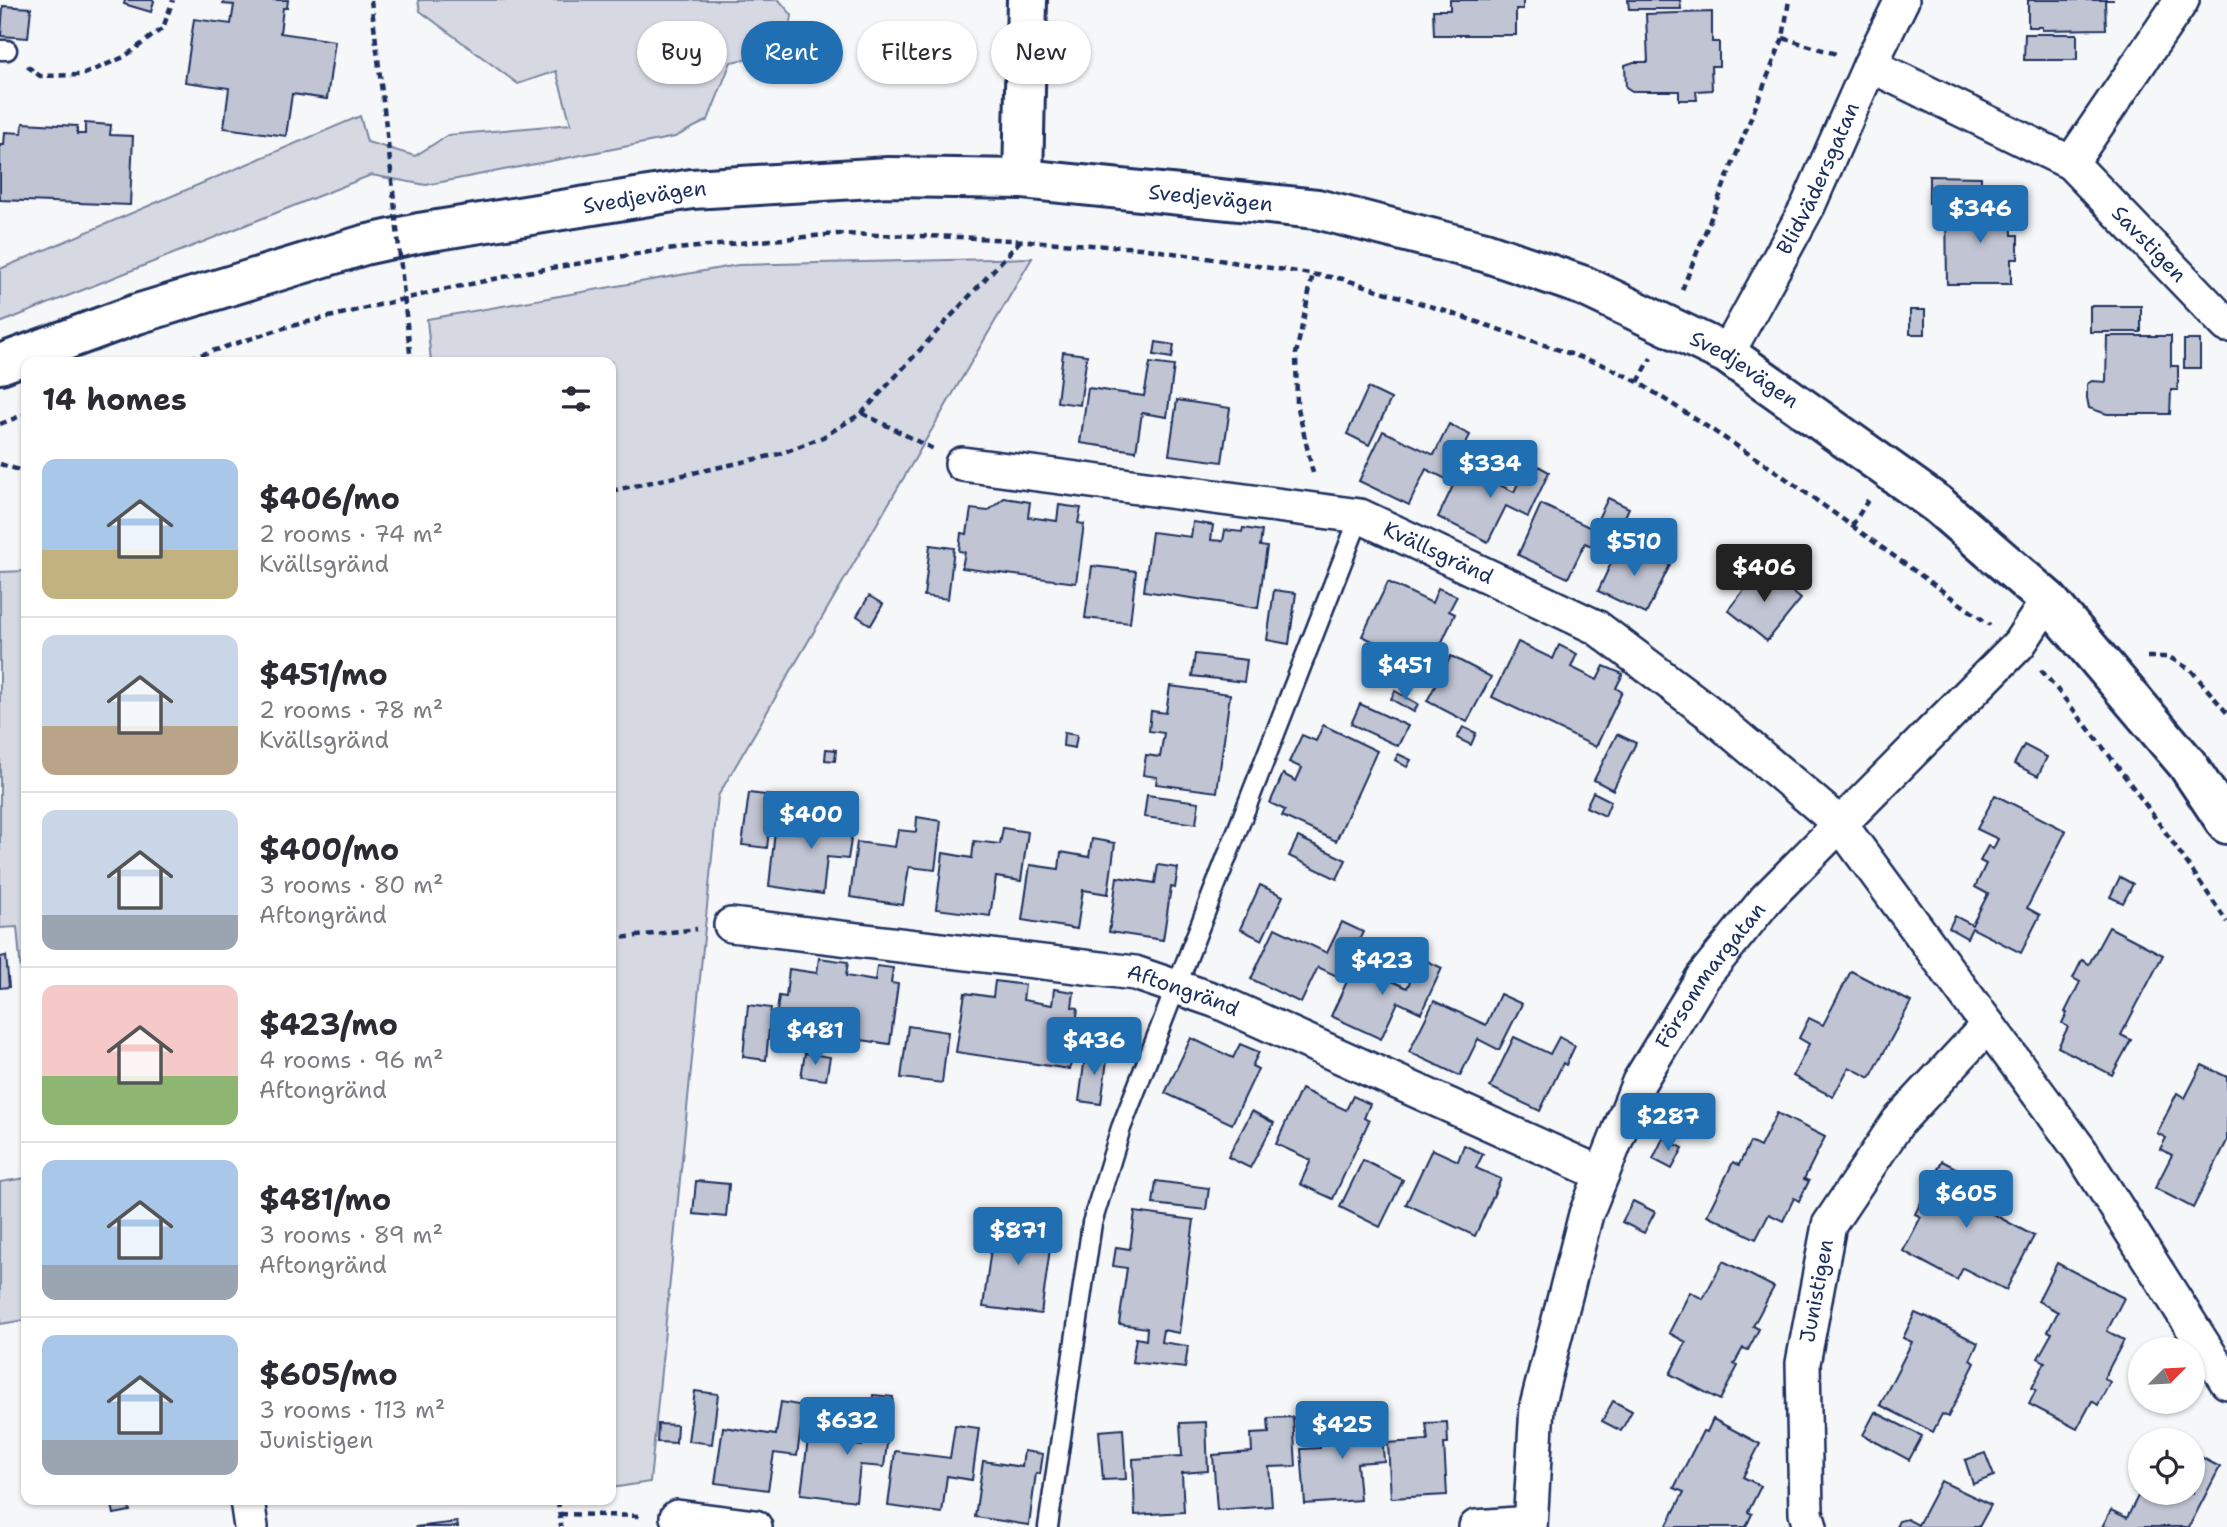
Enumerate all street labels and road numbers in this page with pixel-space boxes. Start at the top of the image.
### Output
street label: Blidvädersgatan [1770,98,1866,260]
street label: Svedjevägen [581,174,707,220]
street label: Svedjevägen [1147,178,1274,218]
street label: Savstigen [2105,199,2193,289]
street label: Svedjevägen [1685,324,1804,415]
street label: Kvällsgränd [1379,515,1498,591]
street label: Försommargatan [1649,896,1772,1054]
street label: Aftongränd [1124,957,1244,1023]
street label: Junistigen [1793,1237,1840,1345]

